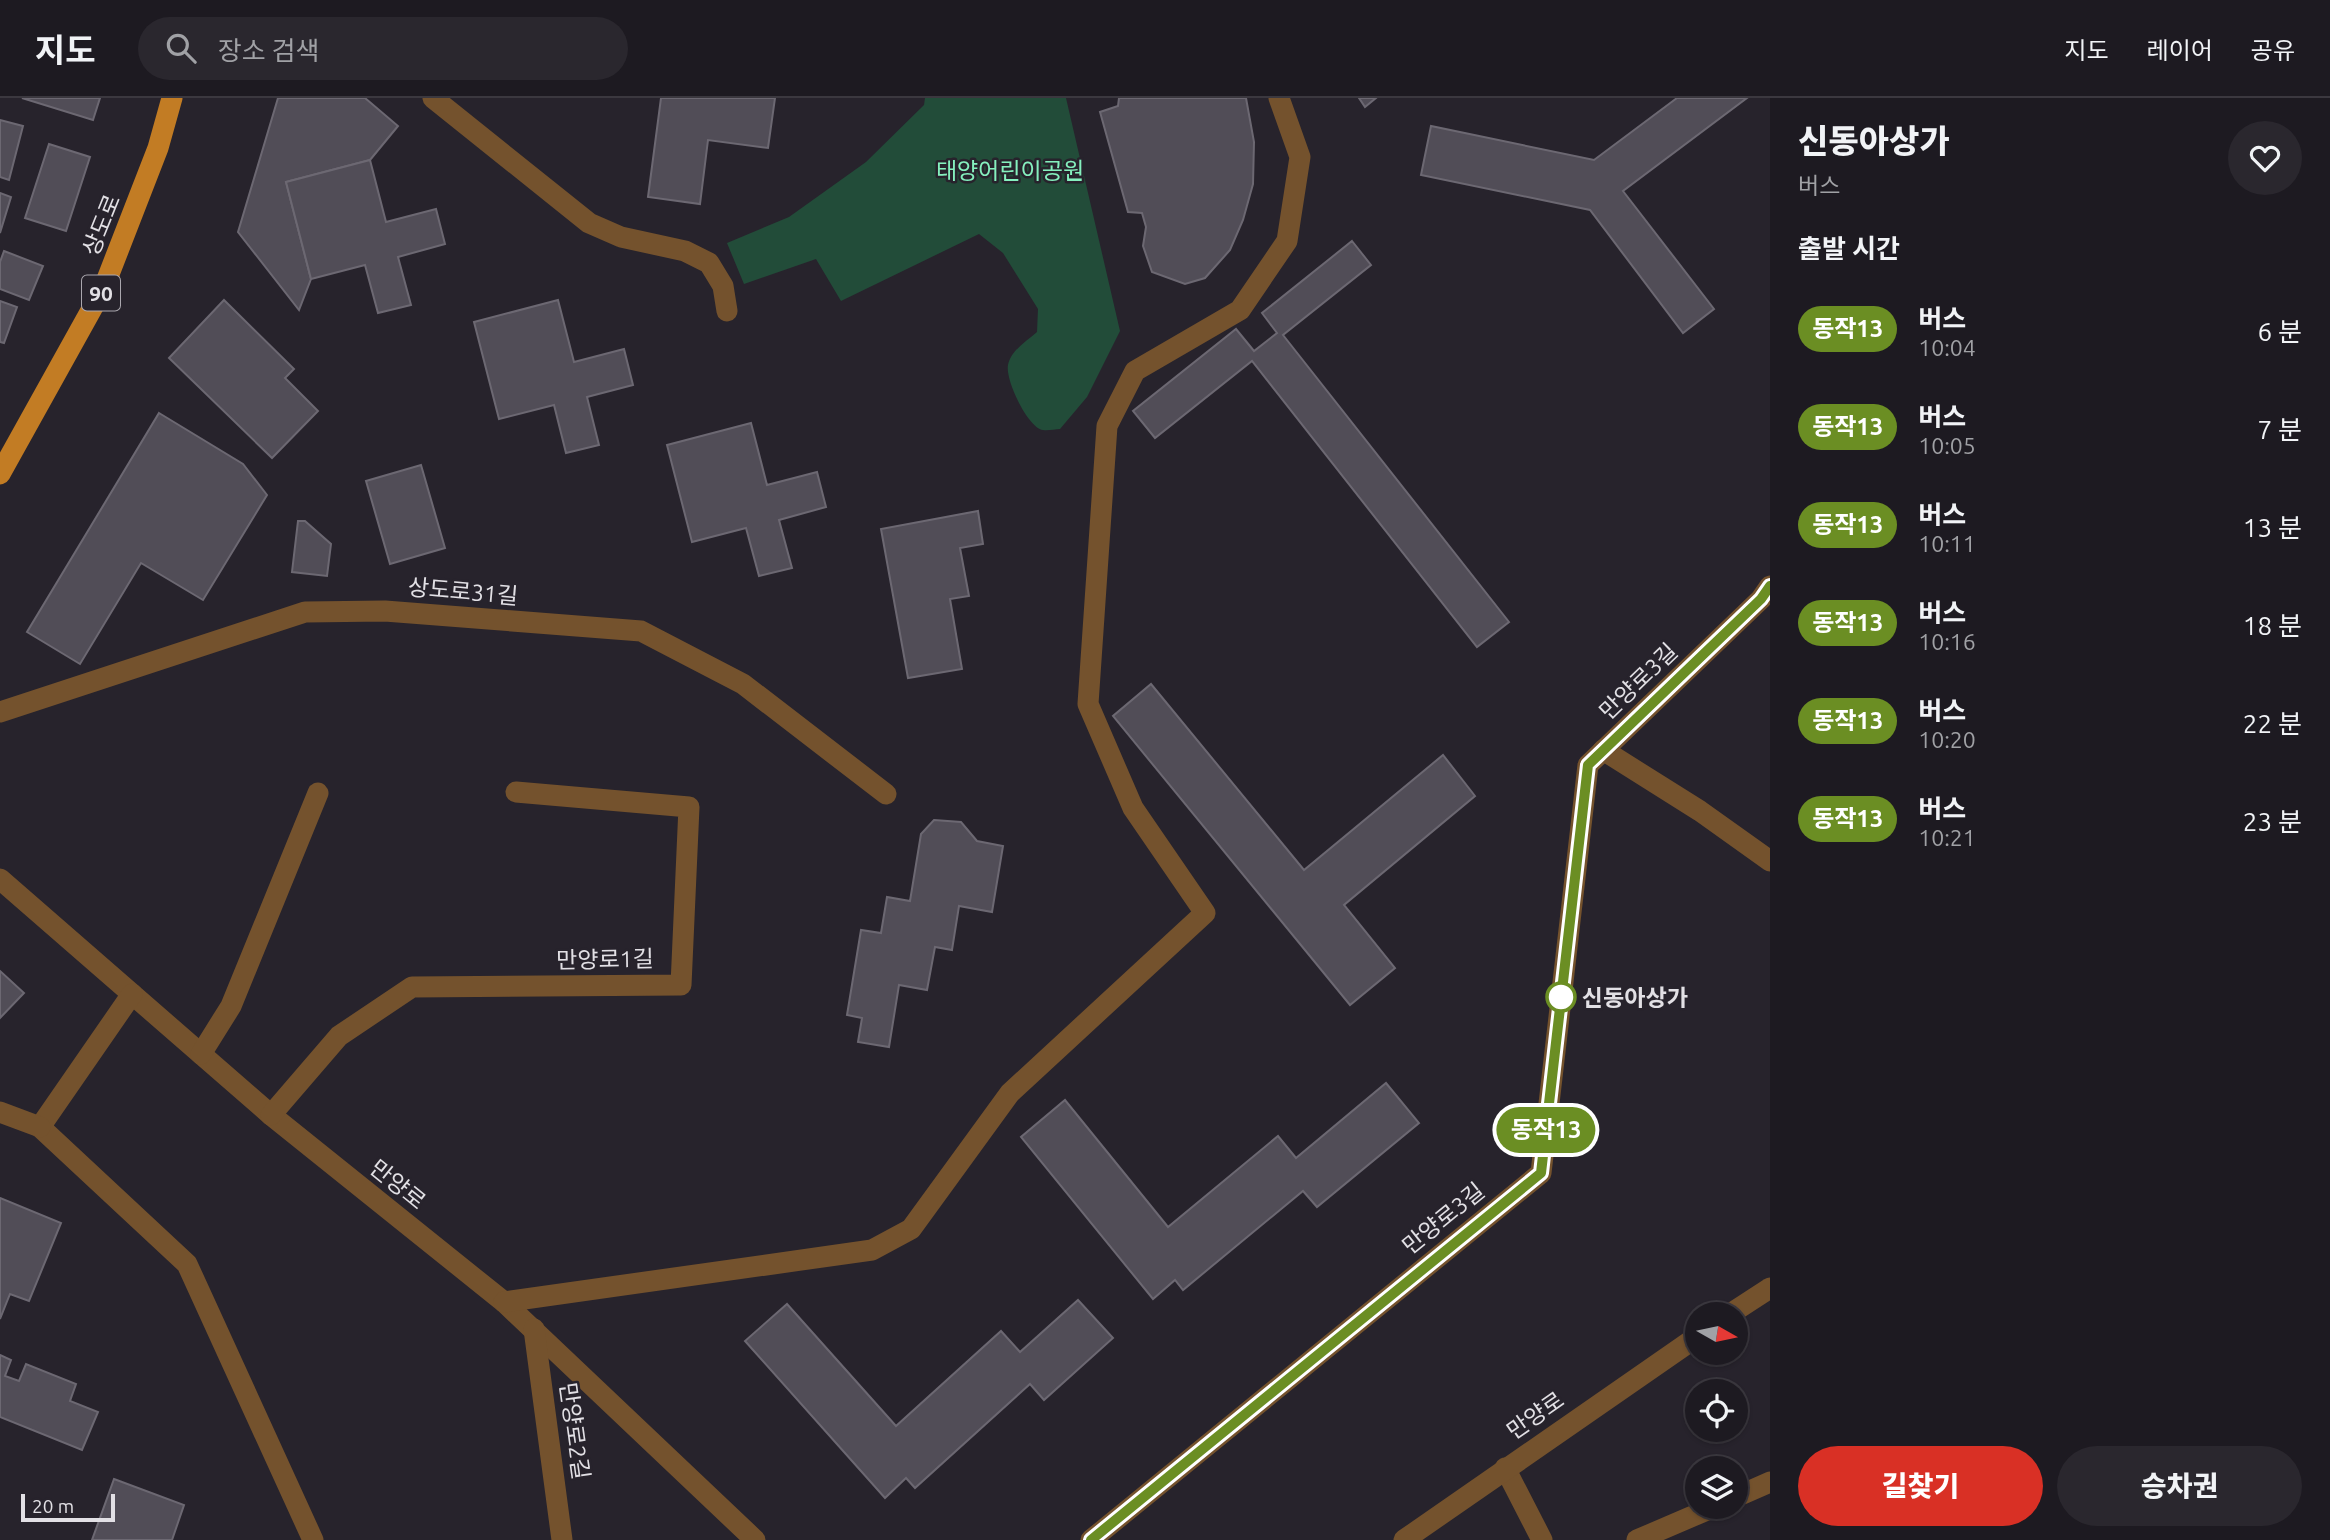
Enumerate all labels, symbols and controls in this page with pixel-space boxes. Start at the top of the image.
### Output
search box [138,17,628,80]
icon: search [162,29,200,67]
text: 지도 [35,31,96,68]
text: 장소 검색 [218,36,319,65]
text: 지도 [2064,37,2109,64]
text: 레이어 [2147,37,2213,64]
text: 공유 [2251,37,2295,64]
button: heart [2228,121,2302,195]
text: 신동아상가 [1798,122,1950,159]
park label: 태양어린이공원 [936,158,1084,183]
text: 버스 [1798,173,1840,198]
street label: 상도로 [78,191,124,259]
text: 출발 시간 [1798,234,1900,263]
road number: 90 [82,276,120,310]
text: 버스 [1918,304,1966,333]
text: 동작13 [1812,315,1883,342]
text: 6 분 [2257,317,2302,346]
text: 10:04 [1918,335,1976,360]
text: 버스 [1918,402,1966,431]
text: 동작13 [1812,413,1883,440]
text: 7 분 [2257,415,2302,444]
text: 10:05 [1918,433,1976,458]
text: 버스 [1918,500,1966,529]
text: 동작13 [1812,511,1883,538]
text: 13 분 [2243,513,2302,542]
text: 10:11 [1918,531,1976,556]
street label: 상도로31길 [407,574,519,608]
text: 버스 [1918,598,1966,627]
text: 동작13 [1812,609,1883,636]
text: 18 분 [2243,611,2302,640]
text: 10:16 [1918,629,1976,654]
street label: 만양로3길 [1594,638,1682,724]
text: 버스 [1918,696,1966,725]
text: 동작13 [1812,707,1883,734]
text: 22 분 [2243,709,2302,738]
text: 10:20 [1918,727,1976,752]
text: 버스 [1918,794,1966,823]
text: 동작13 [1812,805,1883,832]
text: 23 분 [2243,807,2302,836]
text: 10:21 [1918,825,1976,850]
street label: 만양로1길 [556,946,654,972]
marker: 신동아상가 [1546,982,1576,1012]
place label: 신동아상가 [1582,985,1688,1010]
line badge: 동작13 [1497,1107,1595,1153]
text: 동작13 [1510,1116,1582,1143]
street label: 만양로 [365,1154,431,1214]
street label: 만양로3길 [1397,1178,1489,1258]
north arrow [1685,1302,1748,1365]
map controls [1685,1302,1748,1519]
button: locate [1685,1379,1748,1442]
street label: 만양로2길 [556,1381,594,1481]
street label: 만양로 [1502,1387,1568,1443]
button: 길찾기 [1798,1446,2043,1526]
button: 승차권 [2057,1446,2302,1526]
button: layers [1685,1456,1748,1519]
scale bar [21,1491,116,1523]
text: 20 m [32,1495,74,1517]

